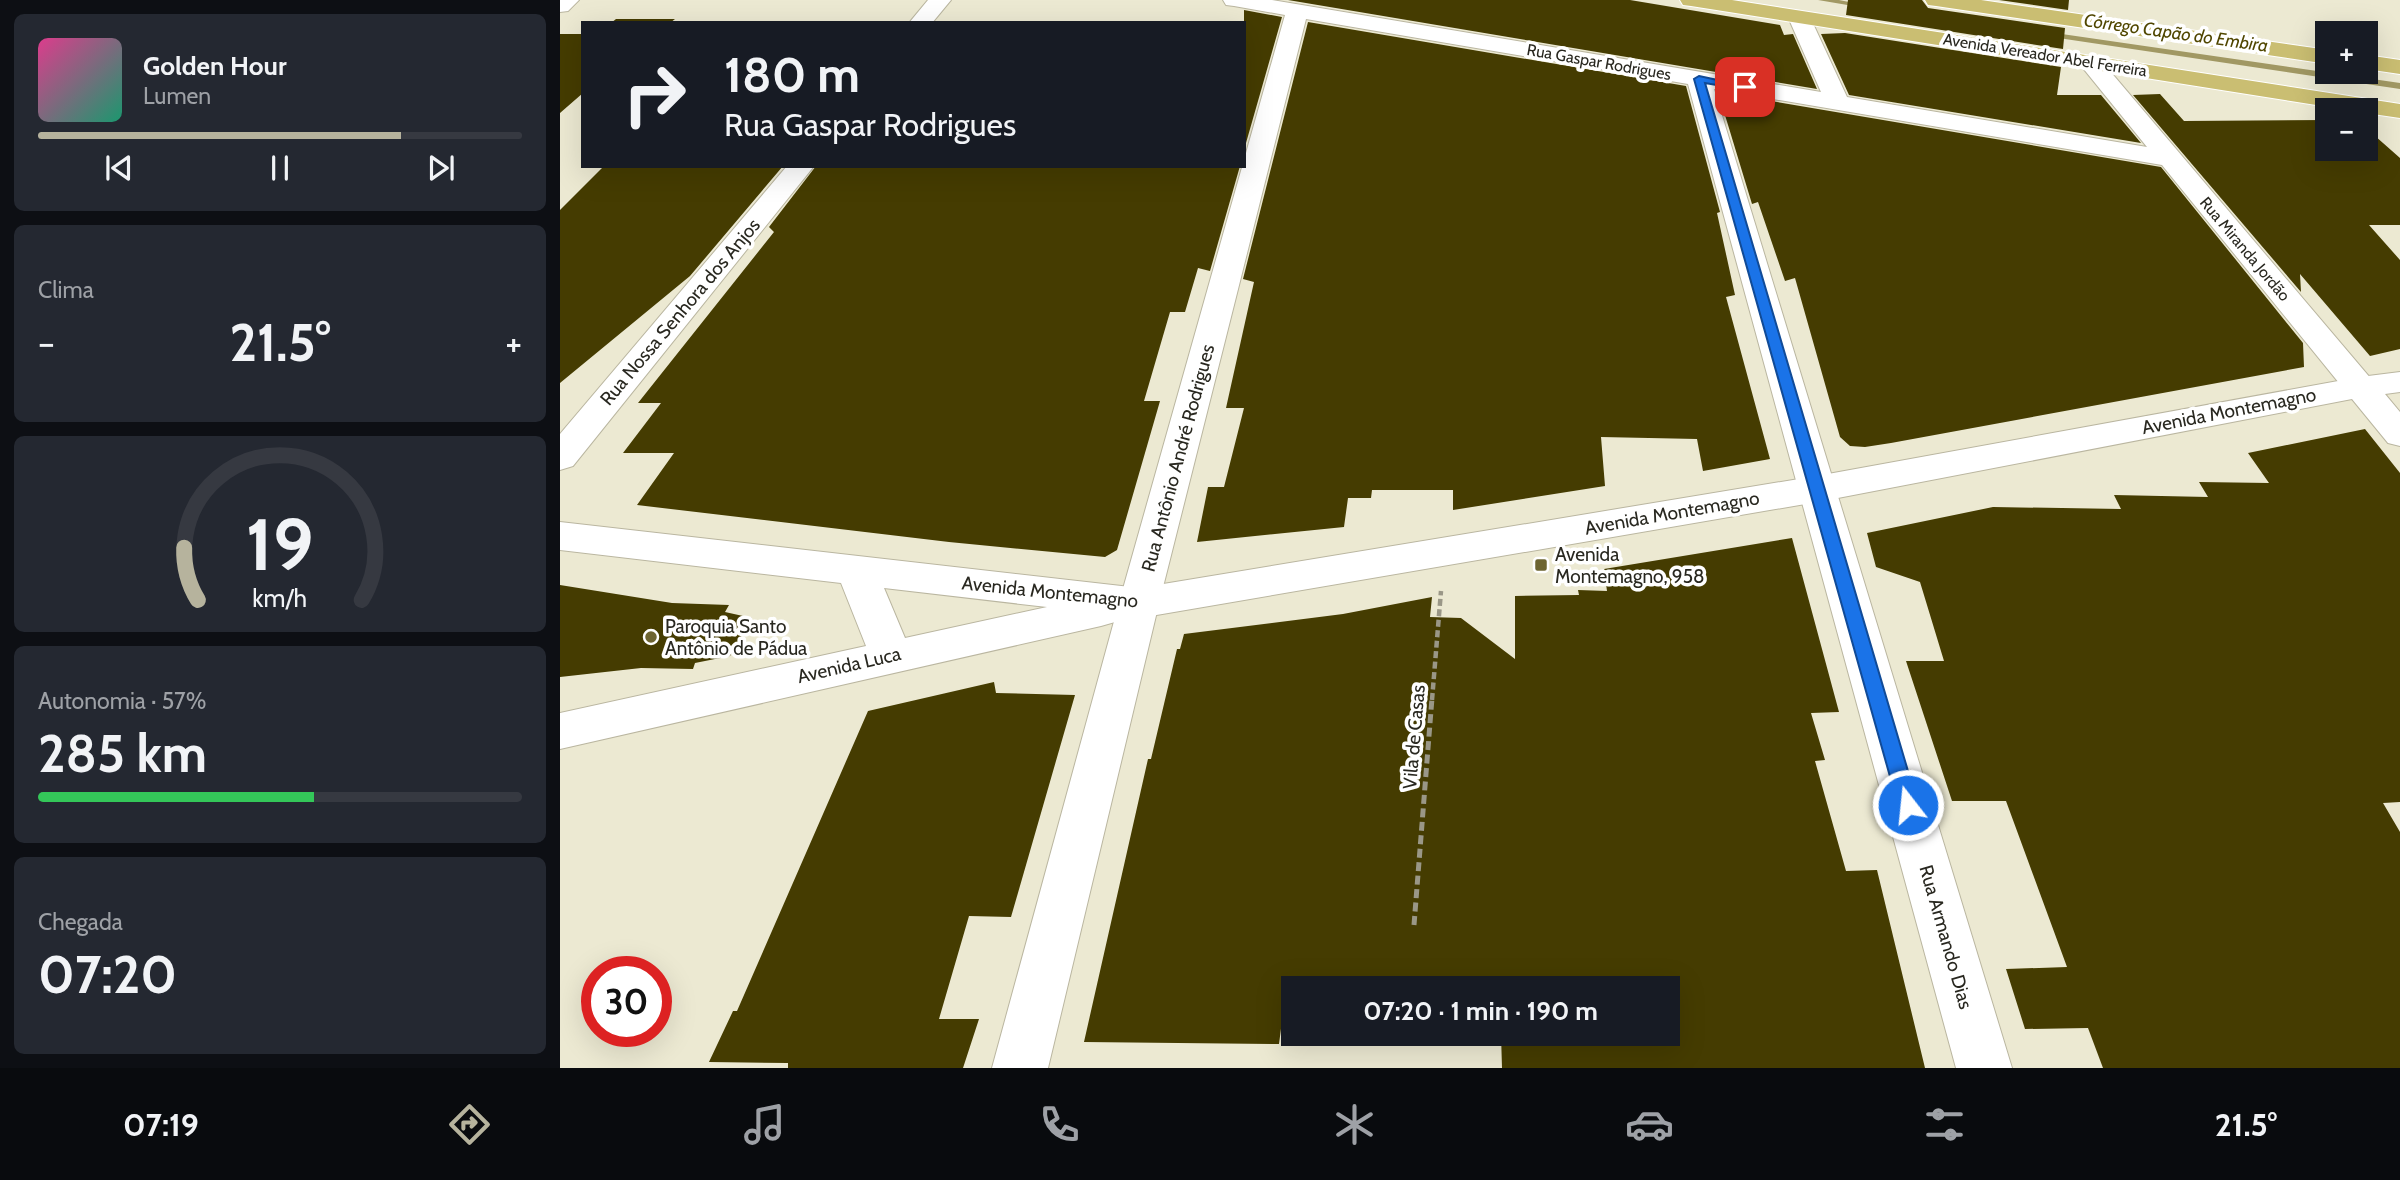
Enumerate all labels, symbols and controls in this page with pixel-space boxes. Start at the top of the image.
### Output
water label: Córrego Capão do Embira [2083,9,2269,57]
map controls [2315,21,2378,161]
button: + [2315,21,2378,84]
street label: Avenida Vereador Abel Ferreira [1942,30,2149,81]
street label: Rua Gaspar Rodrigues [1525,40,1673,84]
text: 180 m [724,45,860,104]
icon: right [609,49,700,140]
text: Golden Hour [143,50,286,82]
pin [1715,57,1775,117]
icon: arrive [1726,68,1764,106]
text: Lumen [143,82,211,110]
button: − [2315,98,2378,161]
text: Rua Gaspar Rodrigues [724,105,1016,144]
icon: previous [100,149,138,187]
icon: pause [261,149,299,187]
icon: next [422,149,460,187]
street label: Rua Miranda Jordão [2196,193,2294,305]
street label: Rua Nossa Senhora dos Anjos [595,214,765,410]
text: Clima [38,276,94,304]
text: 21.5° [229,311,331,374]
text: − [38,319,55,366]
text: + [505,319,522,366]
street label: Rua Antônio André Rodrigues [1137,342,1220,574]
street label: Avenida Montemagno [2140,383,2318,439]
street label: Avenida Montemagno [1583,486,1761,540]
text: 19 [246,500,314,588]
place label: Avenida Montemagno, 958 [1555,543,1704,588]
marker: Avenida Montemagno, 958 [1533,557,1549,573]
street label: Avenida Montemagno [961,571,1139,613]
text: km/h [253,583,307,613]
place label: Paroquia Santo Antônio de Pádua [665,615,807,660]
marker: Paroquia Santo Antônio de Pádua [643,629,659,645]
street label: Avenida Luca [795,642,903,688]
street label: Vila de Casas [1398,684,1430,790]
text: Autonomia · 57% [38,687,206,715]
text: 285 km [38,722,207,785]
position arrow [1871,768,1945,842]
street label: Rua Armando Dias [1914,862,1978,1012]
text: Chegada [38,908,123,936]
text: 07:20 [38,943,177,1006]
speed limit sign: 30 [581,956,672,1047]
text: 07:20 · 1 min · 190 m [1363,995,1598,1027]
icon: directions [445,1100,494,1149]
icon: music [740,1100,789,1149]
icon: phone [1035,1100,1084,1149]
icon: climate [1330,1100,1379,1149]
icon: car [1625,1100,1674,1149]
icon: filters [1920,1100,1969,1149]
text: 07:19 [123,1105,199,1144]
text: 21.5° [2215,1105,2277,1144]

